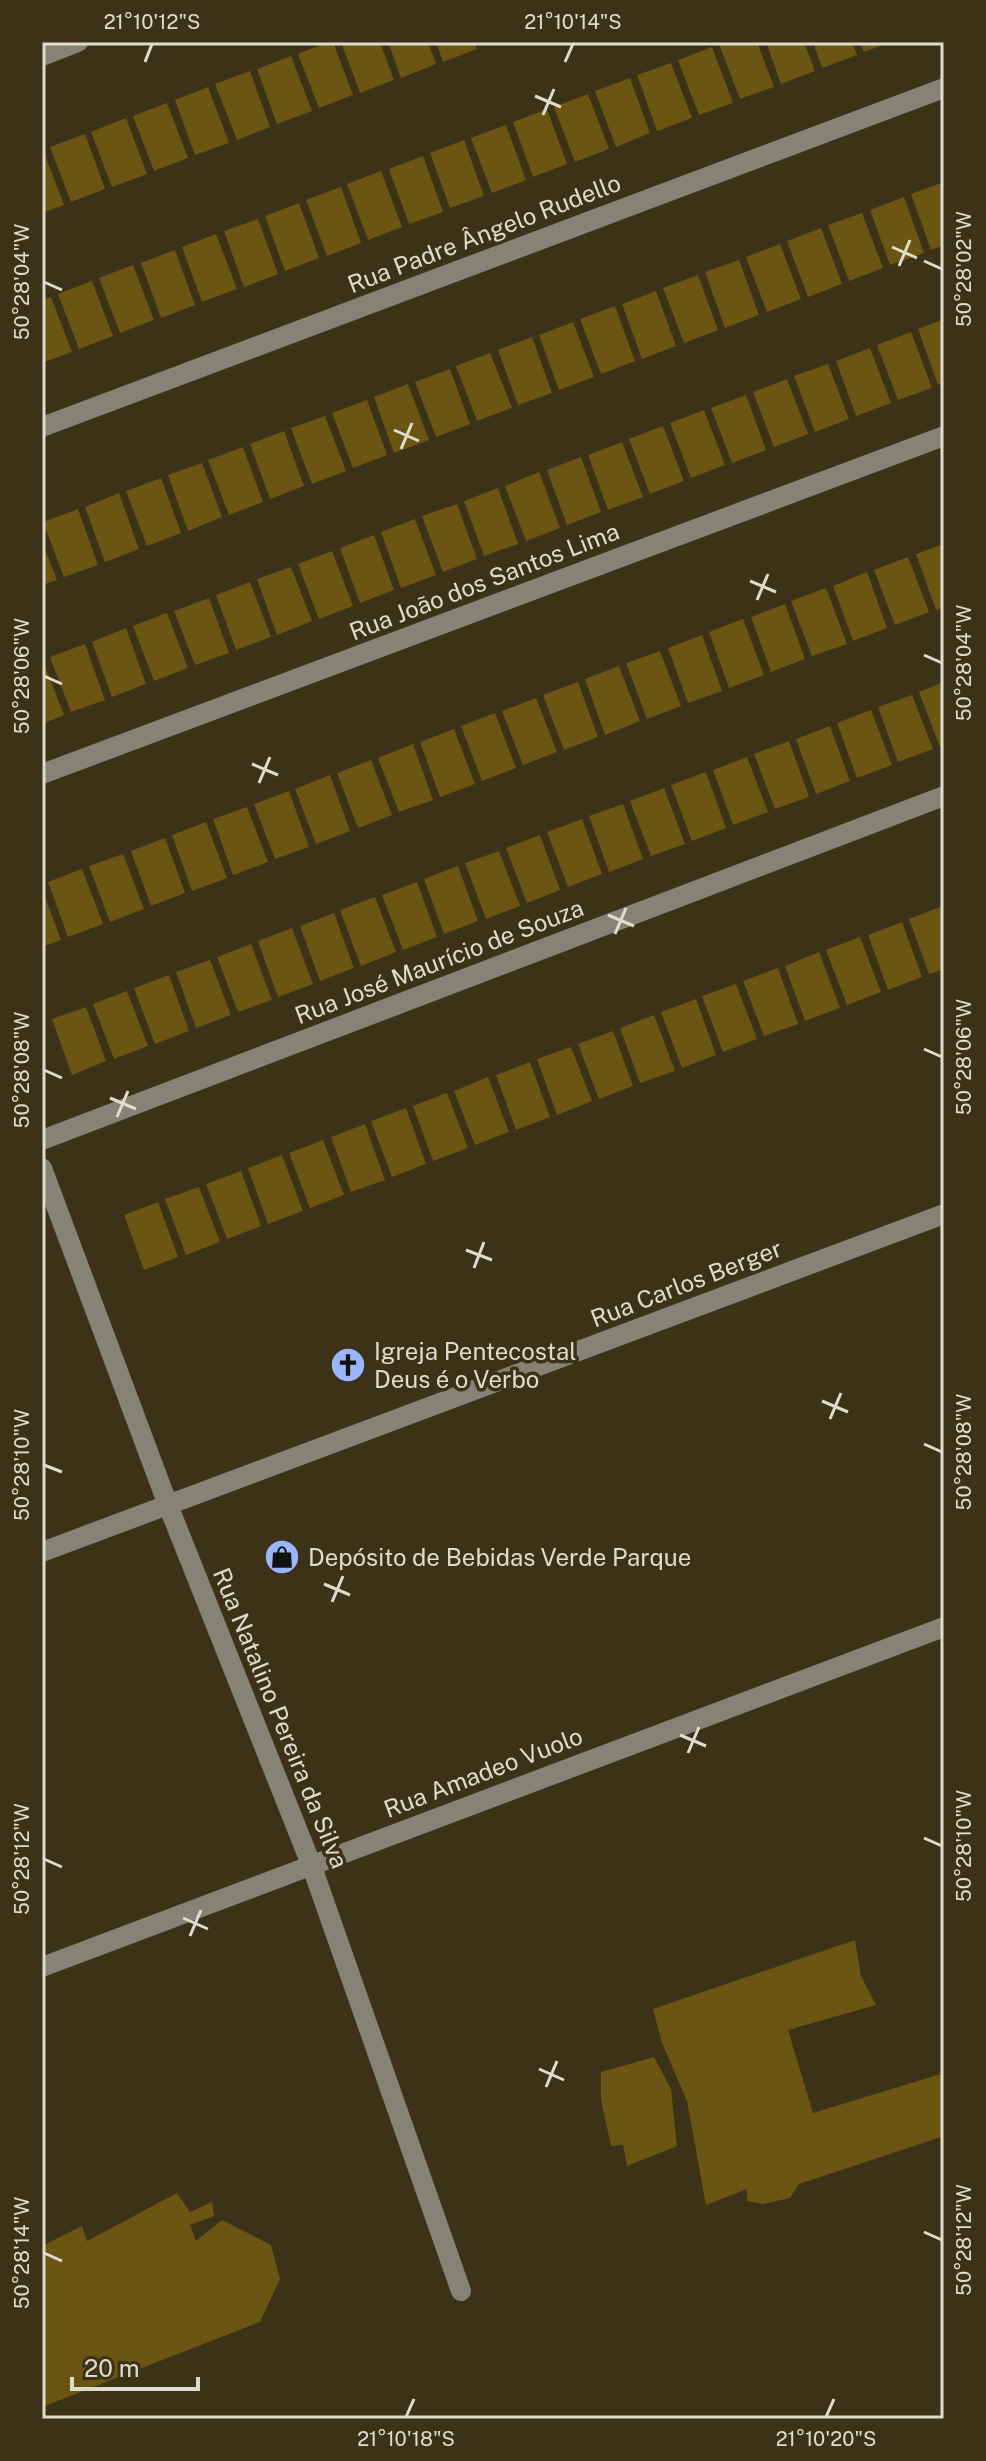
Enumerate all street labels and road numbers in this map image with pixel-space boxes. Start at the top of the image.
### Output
street label: Rua Padre Ângelo Rudello [343,168,625,298]
street label: Rua João dos Santos Lima [345,517,623,645]
street label: Rua José Maurício de Souza [291,893,587,1029]
street label: Rua Carlos Berger [586,1234,786,1332]
street label: Rua Natalino Pereira da Silva [208,1564,354,1872]
street label: Rua Amadeo Vuolo [380,1721,586,1823]

